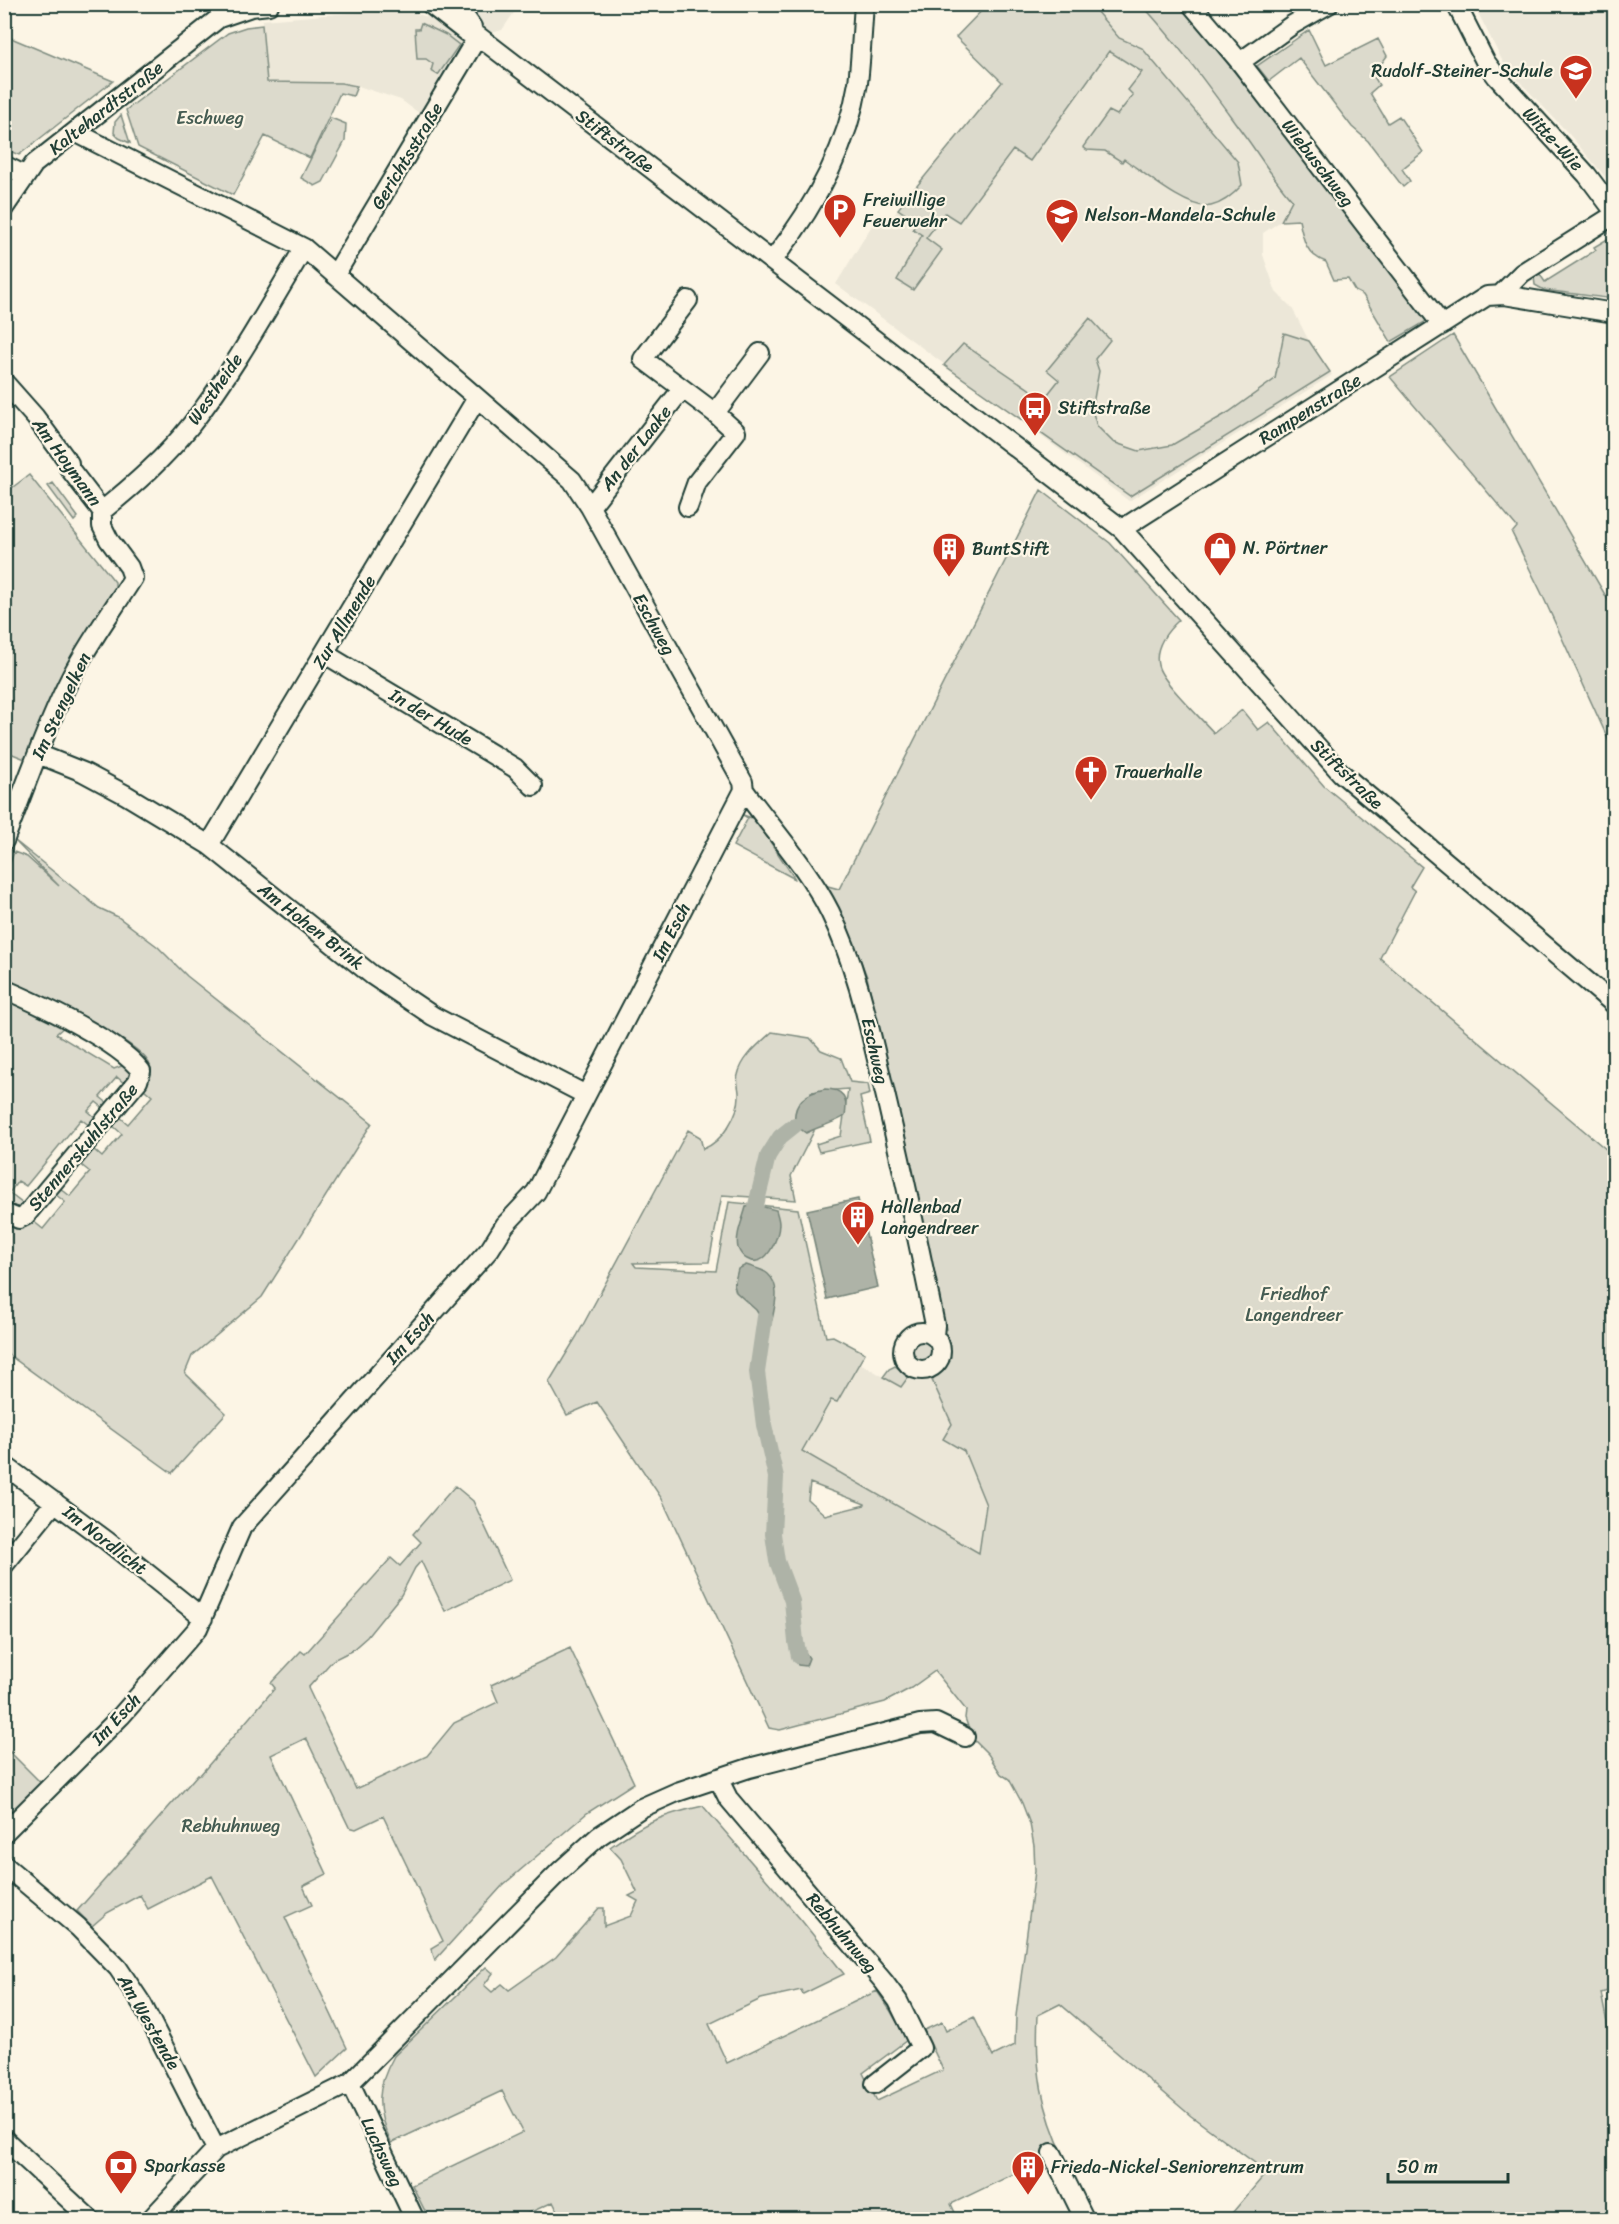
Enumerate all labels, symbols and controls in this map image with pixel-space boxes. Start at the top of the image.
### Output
street label: Kaltehardtstraße [41,53,171,163]
school or university icon: Rudolf-Steiner-Schule [1558,53,1594,100]
place label: Rudolf-Steiner-Schule [1371,55,1553,87]
street label: Gerichtsstraße [362,96,452,216]
street label: Witte-Wie [1514,99,1592,179]
street label: Stiftstraße [568,100,662,182]
park label: Eschweg [176,102,244,134]
street label: Wiebuschweg [1273,112,1363,214]
place label: Freiwillige Feuerwehr [863,184,948,237]
parking icon: Freiwillige Feuerwehr [822,192,858,239]
school or university icon: Nelson-Mandela-Schule [1044,197,1080,244]
place label: Nelson-Mandela-Schule [1085,199,1276,231]
street label: Westheide [178,346,252,432]
street label: Rampenstraße [1252,365,1368,453]
bus stop icon: Stiftstraße [1017,390,1053,437]
place label: Stiftstraße [1058,392,1151,424]
street label: An der Laake [591,398,680,499]
street label: Am Hoymann [23,410,111,514]
shop icon: N. Pörtner [1202,530,1238,577]
building icon: BuntStift [931,531,967,578]
place label: N. Pörtner [1243,532,1329,564]
place label: BuntStift [972,533,1050,565]
street label: Zur Allmende [303,569,385,675]
street label: Eschweg [624,587,684,661]
street label: Im Stengelken [22,647,100,766]
street label: In der Hude [382,679,479,755]
street label: Stiftstraße [1303,730,1392,818]
church icon: Trauerhalle [1073,754,1109,801]
place label: Trauerhalle [1114,756,1203,788]
street label: Am Hohen Brink [250,873,371,978]
street label: Im Esch [642,897,699,968]
street label: Eschweg [852,1015,898,1087]
street label: Stennerskuhlstraße [19,1075,147,1219]
place label: Hallenbad Langendreer [881,1191,980,1244]
building icon: Hallenbad Langendreer [840,1199,876,1246]
park label: Friedhof Langendreer [1245,1278,1344,1331]
street label: Im Esch [377,1304,443,1373]
street label: Im Nordlicht [55,1496,155,1584]
street label: Im Esch [82,1685,149,1753]
park label: Rebhuhnweg [182,1810,280,1842]
street label: Rebhuhnweg [798,1885,886,1981]
street label: Am Westende [108,1967,190,2076]
street label: Luchsweg [352,2111,412,2193]
scale bar [1388,2146,1508,2184]
bank icon: Sparkasse [103,2148,139,2195]
building icon: Frieda-Nickel-Seniorenzentrum [1010,2149,1046,2196]
place label: Sparkasse [144,2150,225,2182]
place label: Frieda-Nickel-Seniorenzentrum [1051,2151,1304,2183]
text: 50 m [1397,2151,1438,2183]

